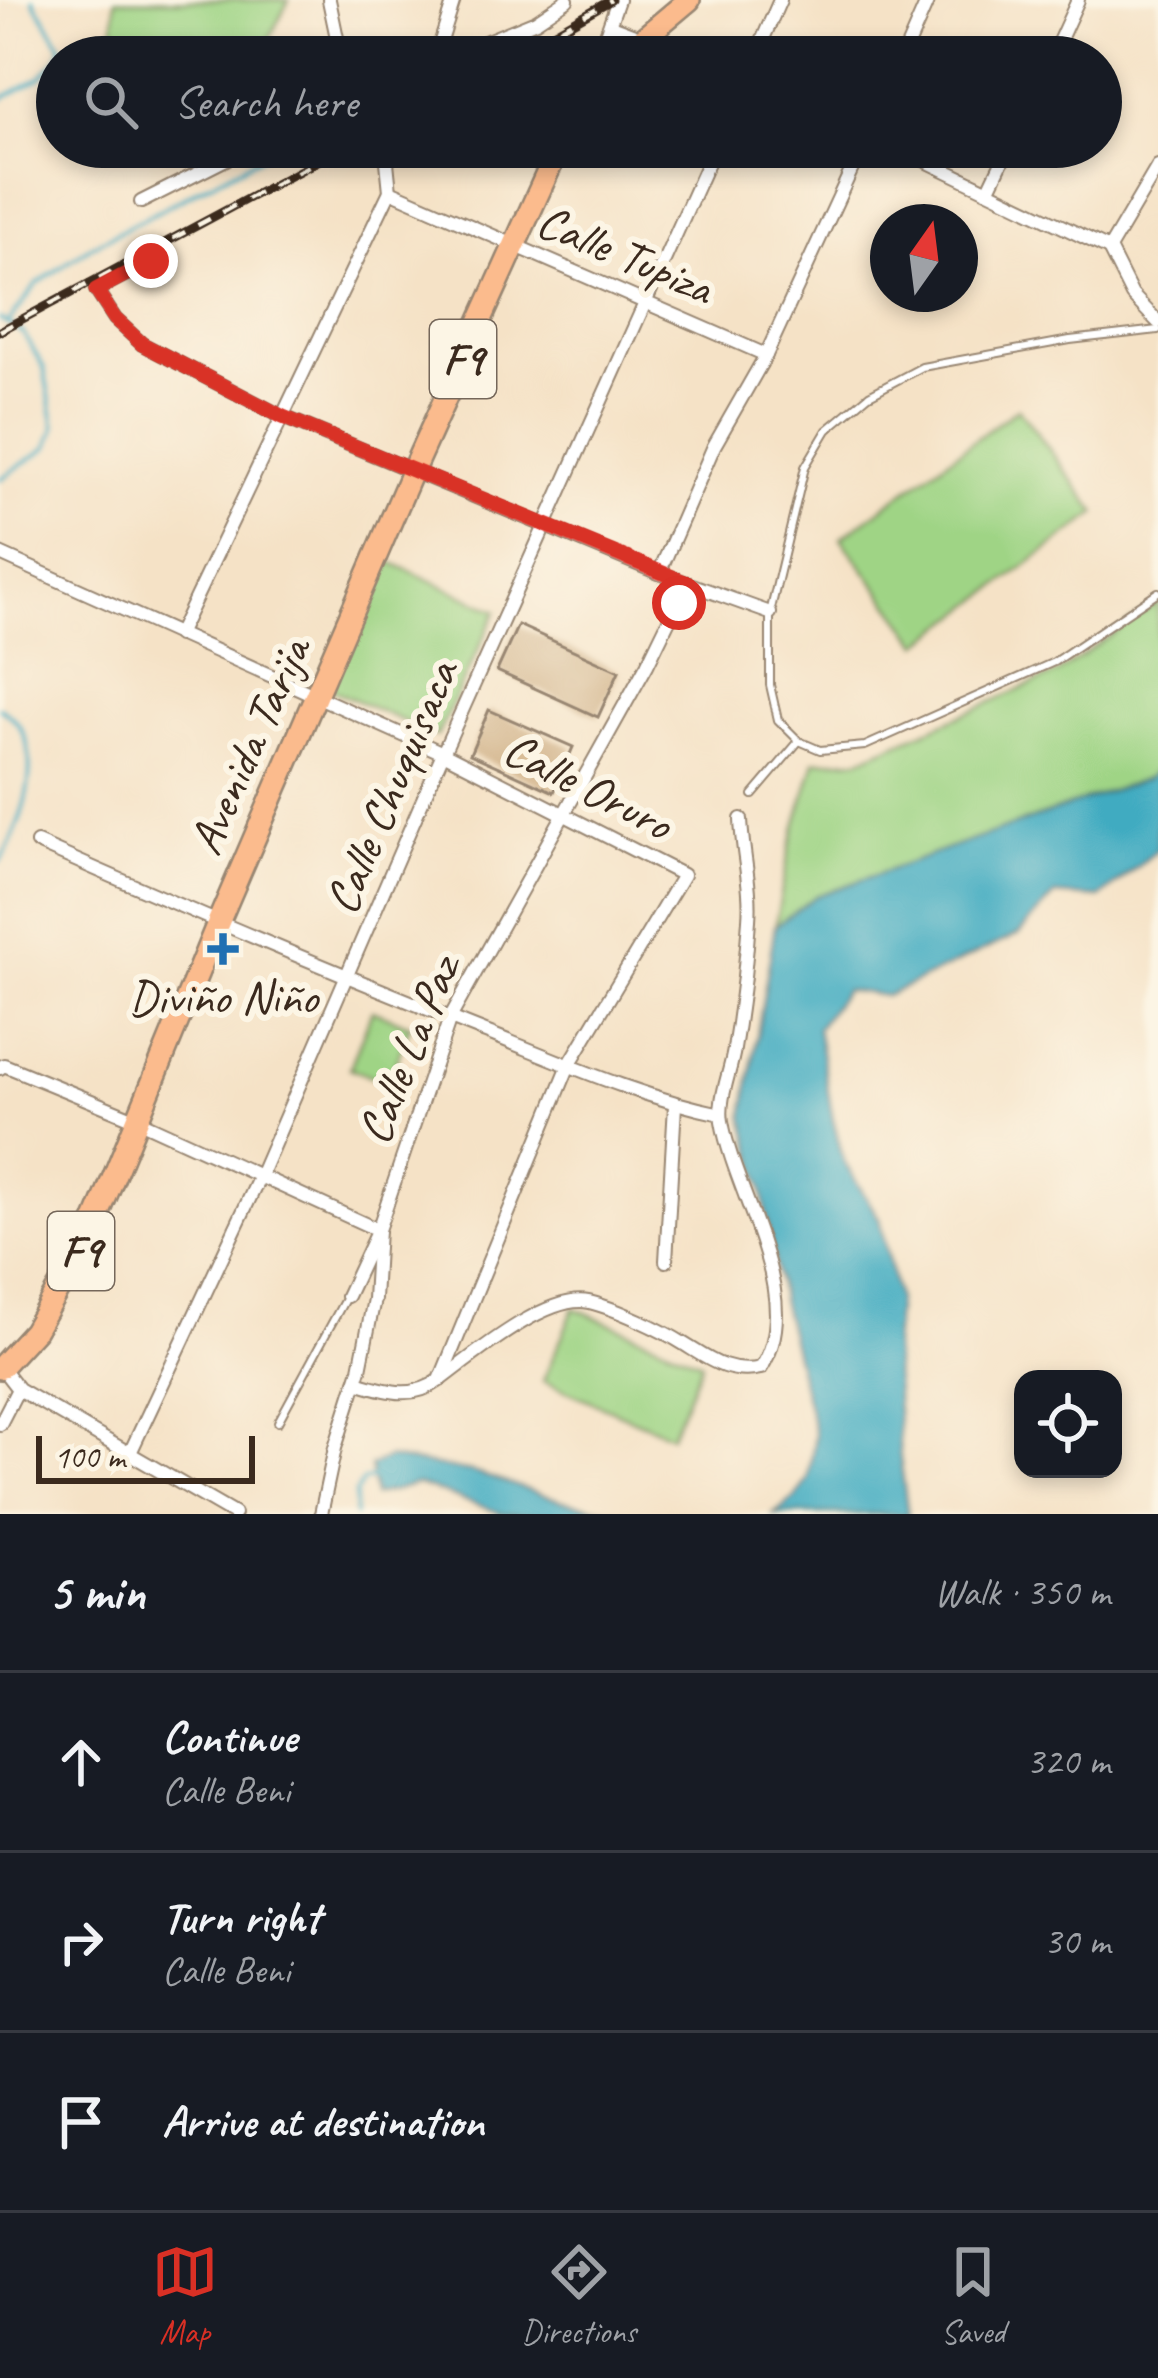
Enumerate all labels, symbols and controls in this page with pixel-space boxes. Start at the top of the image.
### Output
search box [36,36,1122,168]
icon: search [78,69,144,135]
text: Search here [174,74,357,131]
street label: Calle Tupiza [528,190,724,319]
north arrow [870,204,978,312]
route end [124,234,178,288]
road number: F9 [430,320,496,398]
route start [652,576,706,630]
street label: Avenida Tarija [175,625,325,863]
street label: Calle Chuquisaca [311,649,472,923]
street label: Calle Oruro [494,718,685,855]
marker: Diviño Niño [210,936,236,962]
street label: Calle La Paz [343,943,474,1152]
place label: Diviño Niño [128,967,321,1027]
road number: F9 [48,1212,114,1290]
map controls [1014,1370,1122,1478]
button: locate [1014,1370,1122,1478]
scale bar [36,1430,255,1483]
text: 100 m [54,1436,125,1478]
text: 5 min [48,1560,145,1624]
text: Walk · 350 m [934,1568,1110,1617]
text: Continue [162,1709,296,1766]
icon: ahead [48,1729,114,1795]
text: 320 m [1026,1737,1110,1786]
text: Calle Beni [162,1766,290,1815]
text: Turn right [162,1889,320,1946]
icon: right [48,1909,114,1975]
text: 30 m [1044,1917,1110,1966]
text: Calle Beni [162,1946,290,1995]
icon: arrive [48,2089,114,2155]
text: Arrive at destination [162,2093,484,2150]
tab: Map [152,2239,218,2353]
tab: Directions [522,2239,636,2353]
tab: Saved [940,2239,1006,2353]

